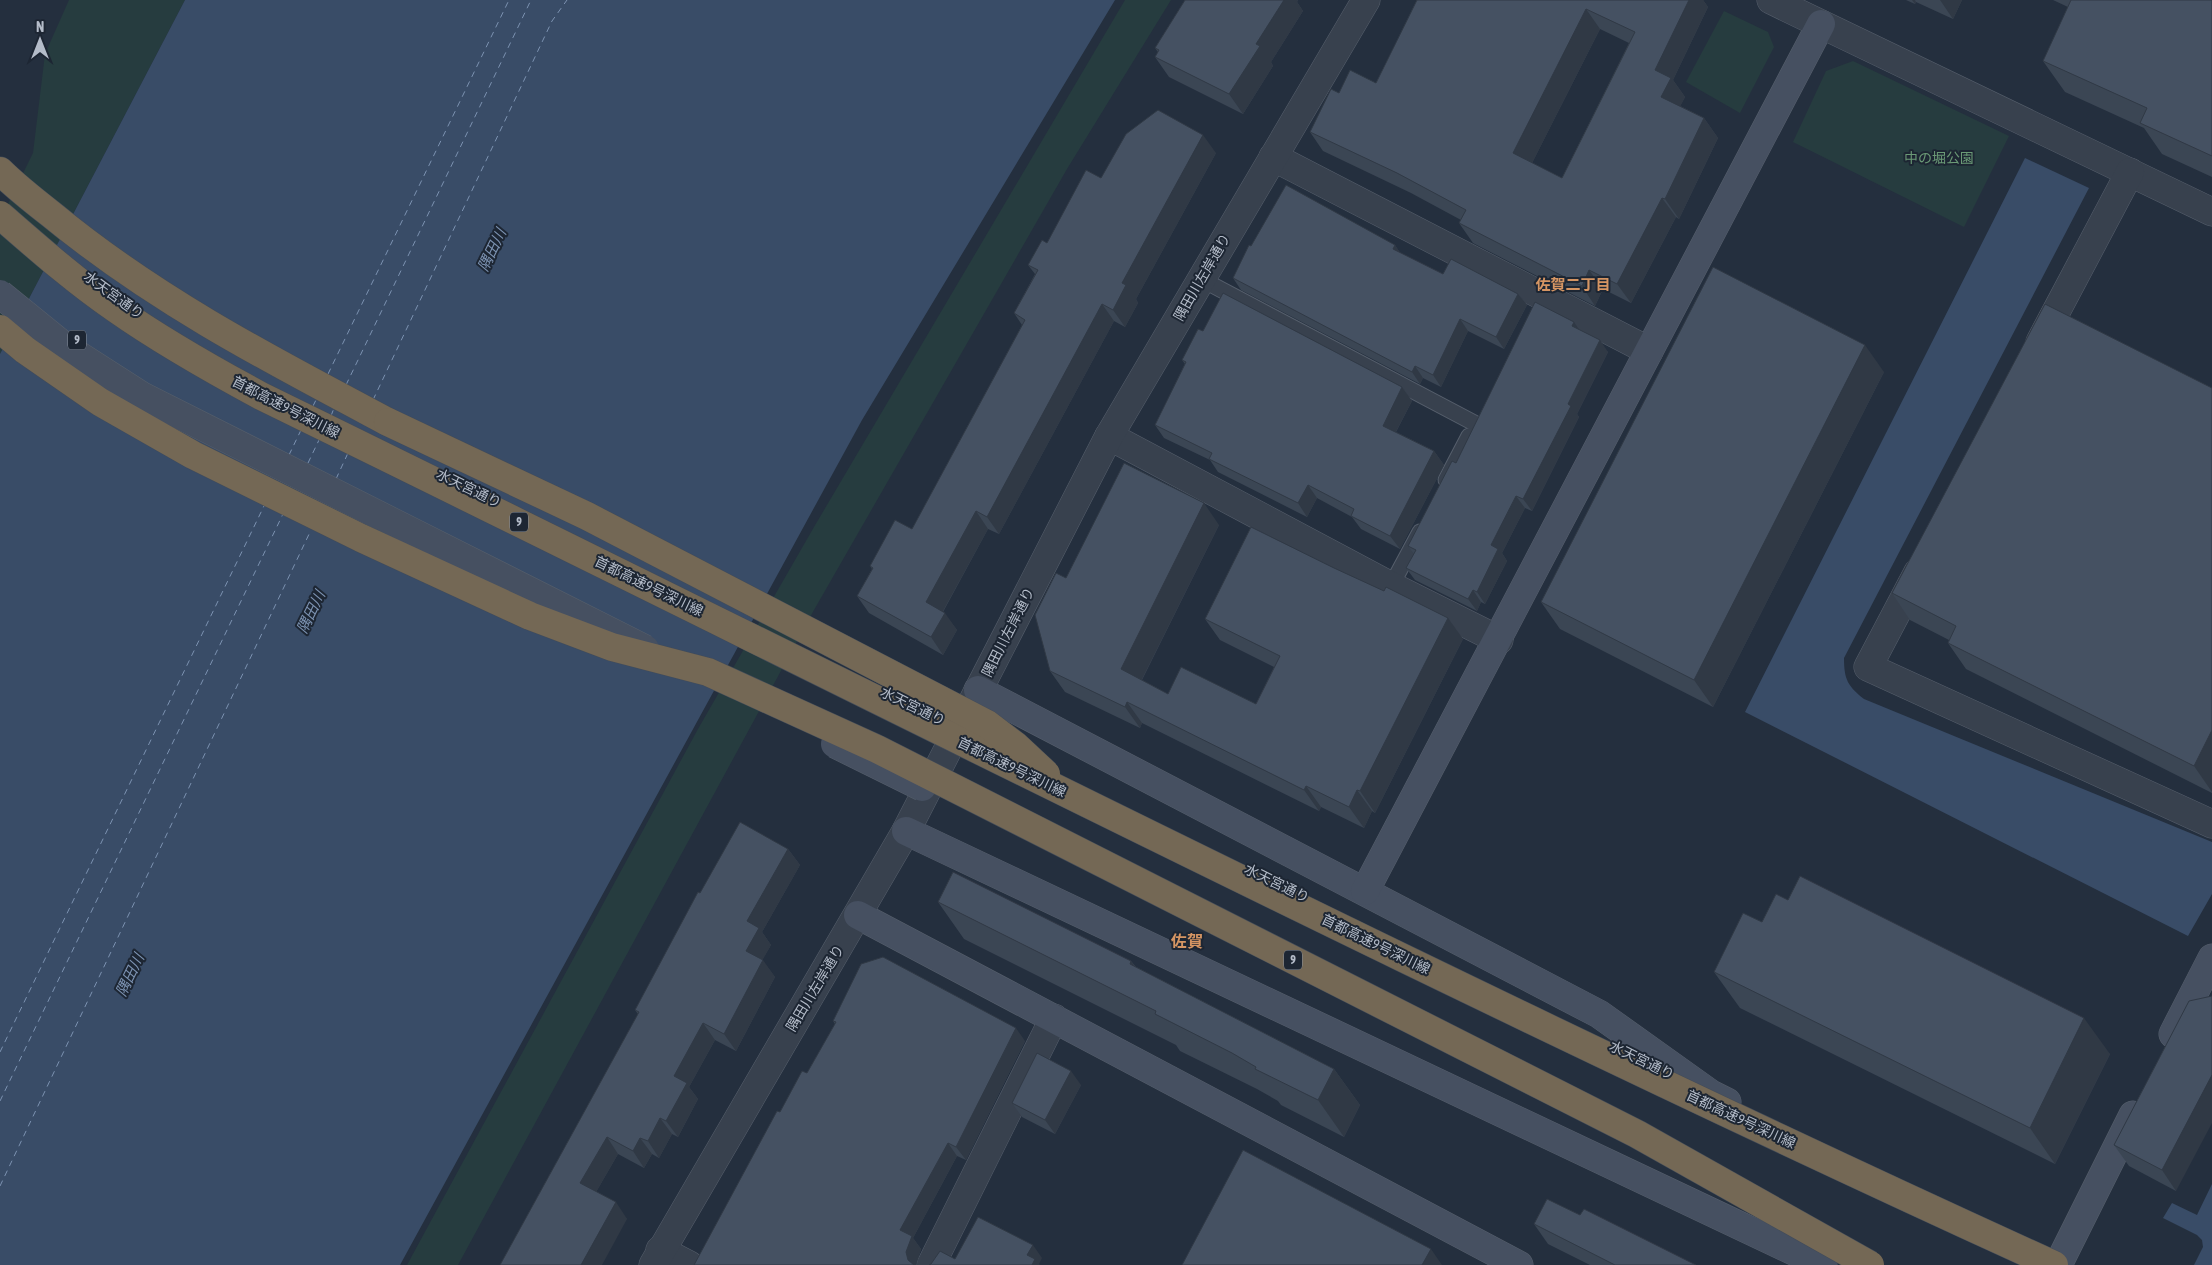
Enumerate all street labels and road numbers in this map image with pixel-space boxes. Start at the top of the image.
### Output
street label: 隅田川左岸通り [1171,231,1233,323]
street label: 水天宮通り [81,268,147,322]
road number: 9 [68,330,86,350]
street label: 首都高速9号深川線 [230,373,342,441]
street label: 水天宮通り [434,465,504,511]
road number: 9 [510,512,528,532]
street label: 首都高速9号深川線 [592,553,706,619]
street label: 隅田川左岸通り [979,585,1037,679]
street label: 水天宮通り [878,683,948,729]
street label: 首都高速9号深川線 [955,734,1069,800]
street label: 水天宮通り [1242,860,1312,906]
street label: 首都高速9号深川線 [1319,911,1433,977]
street label: 隅田川左岸通り [783,942,847,1034]
road number: 9 [1284,950,1302,970]
street label: 水天宮通り [1607,1037,1677,1083]
street label: 首都高速9号深川線 [1684,1087,1798,1151]

